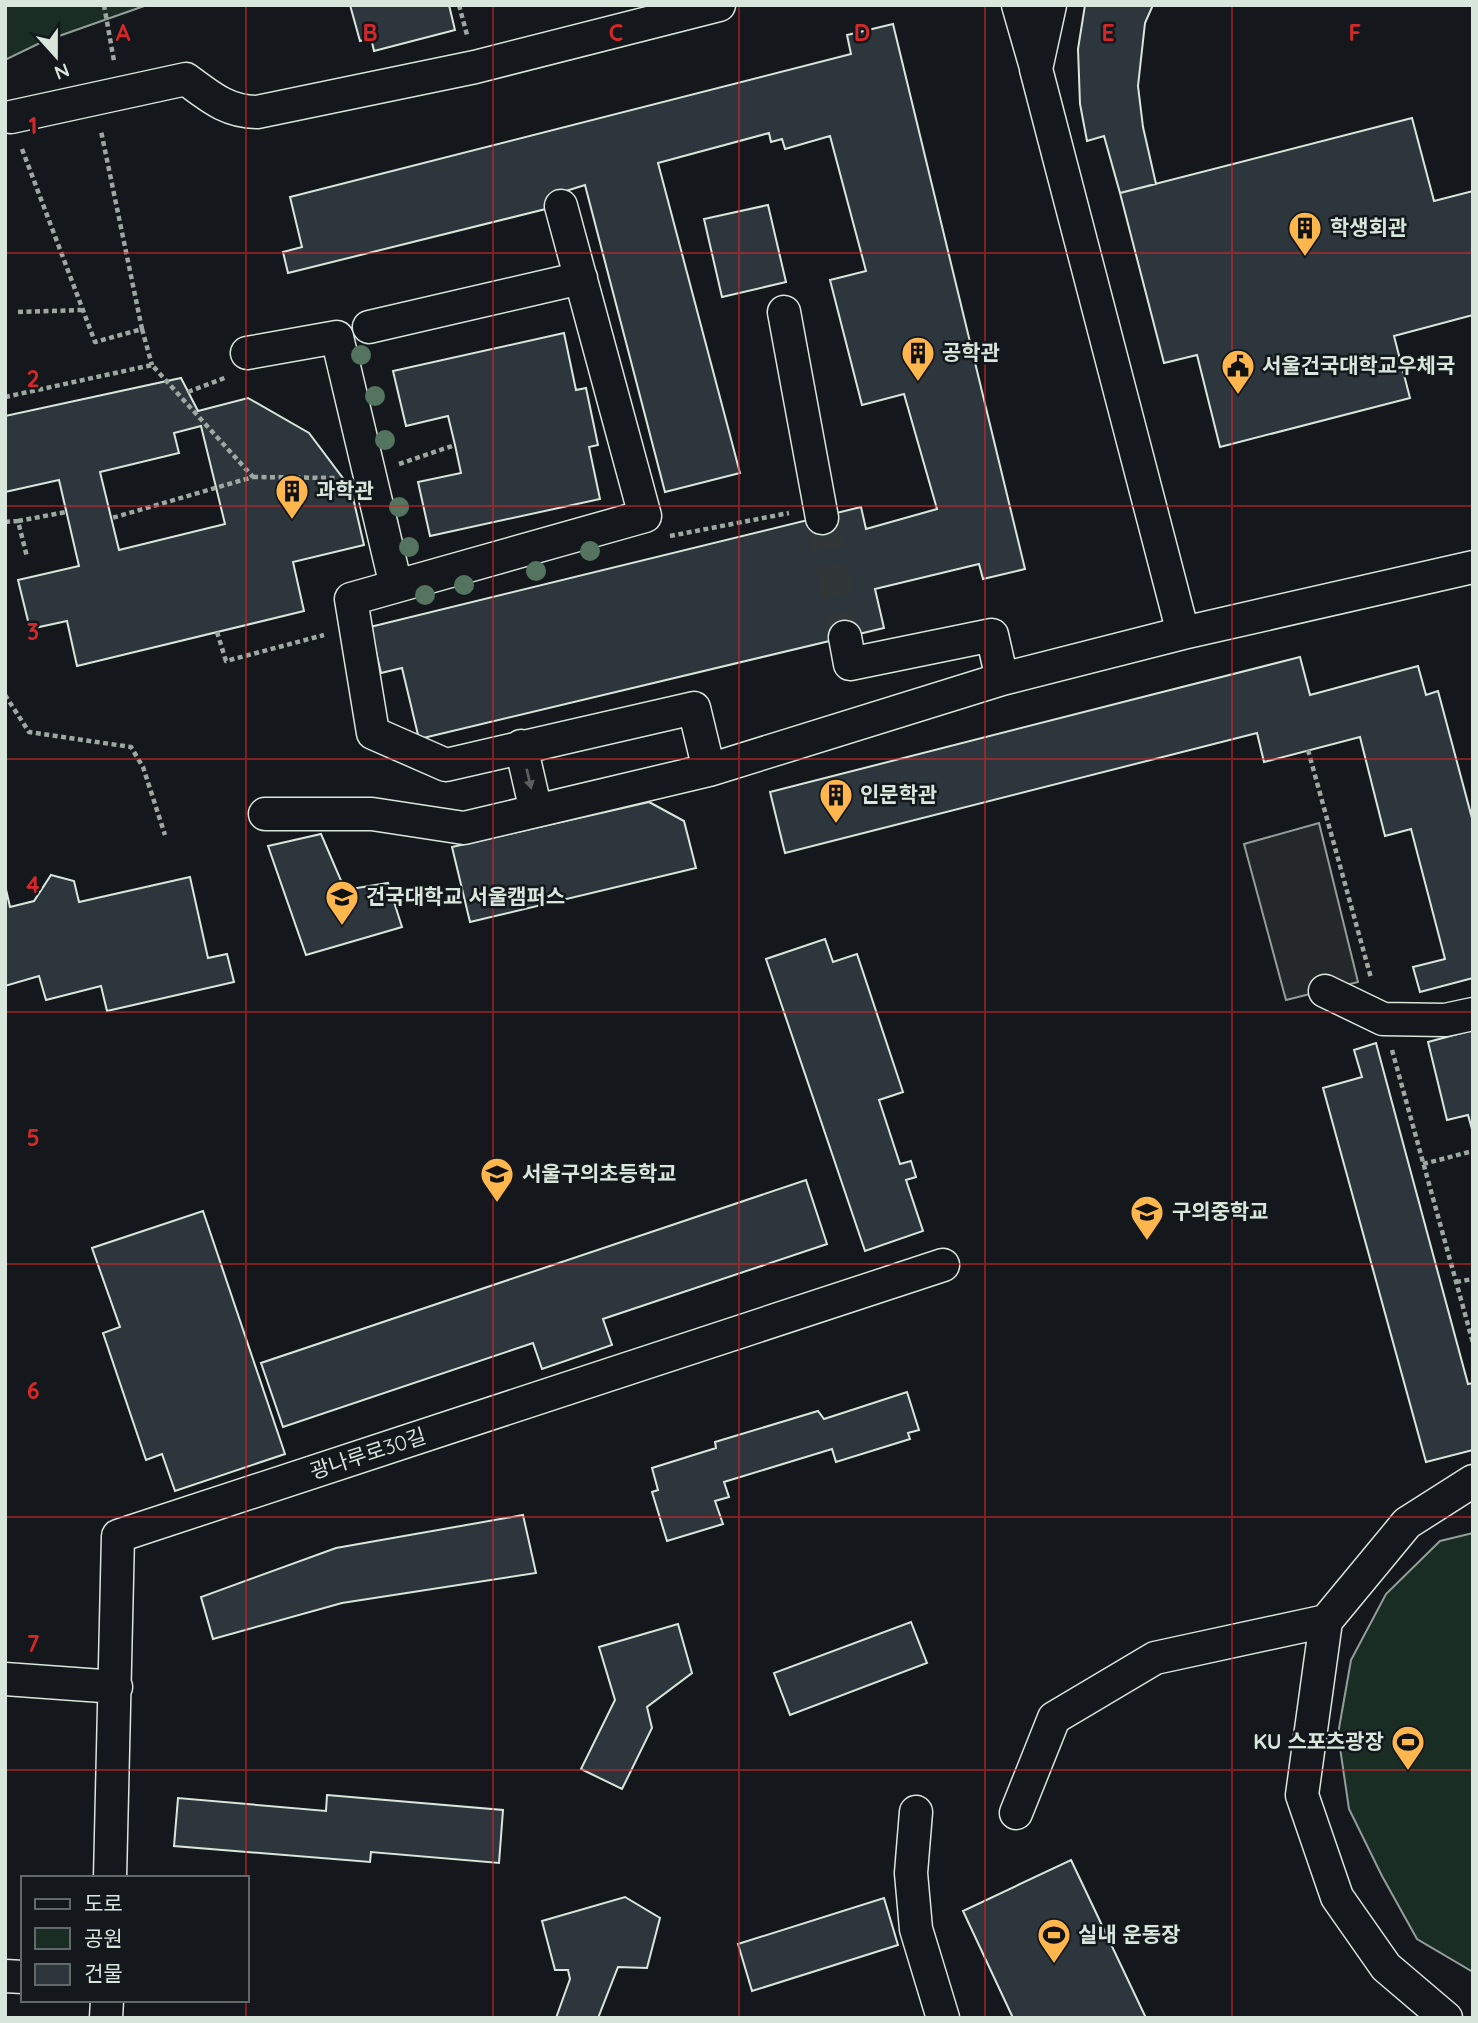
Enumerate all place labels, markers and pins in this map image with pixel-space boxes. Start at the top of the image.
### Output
building icon: 학생회관 [1286,209,1324,258]
place label: 학생회관 [1330,214,1407,240]
building icon: 공학관 [899,334,937,383]
place label: 공학관 [942,339,1000,365]
public building icon: 서울건국대학교우체국 [1219,347,1257,396]
place label: 서울건국대학교우체국 [1262,352,1455,378]
building icon: 과학관 [273,472,311,521]
place label: 과학관 [316,477,374,503]
building icon: 인문학관 [817,776,855,825]
place label: 인문학관 [860,781,937,807]
school or university icon: 건국대학교 서울캠퍼스 [323,878,361,927]
place label: 건국대학교 서울캠퍼스 [366,883,565,909]
school or university icon: 서울구의초등학교 [478,1155,516,1204]
place label: 서울구의초등학교 [522,1160,677,1186]
school or university icon: 구의중학교 [1128,1193,1166,1242]
place label: 구의중학교 [1172,1198,1269,1224]
sports icon: KU 스포츠광장 [1389,1723,1427,1772]
place label: KU 스포츠광장 [1253,1728,1384,1754]
sports icon: 실내 운동장 [1035,1916,1073,1965]
place label: 실내 운동장 [1078,1921,1180,1947]

